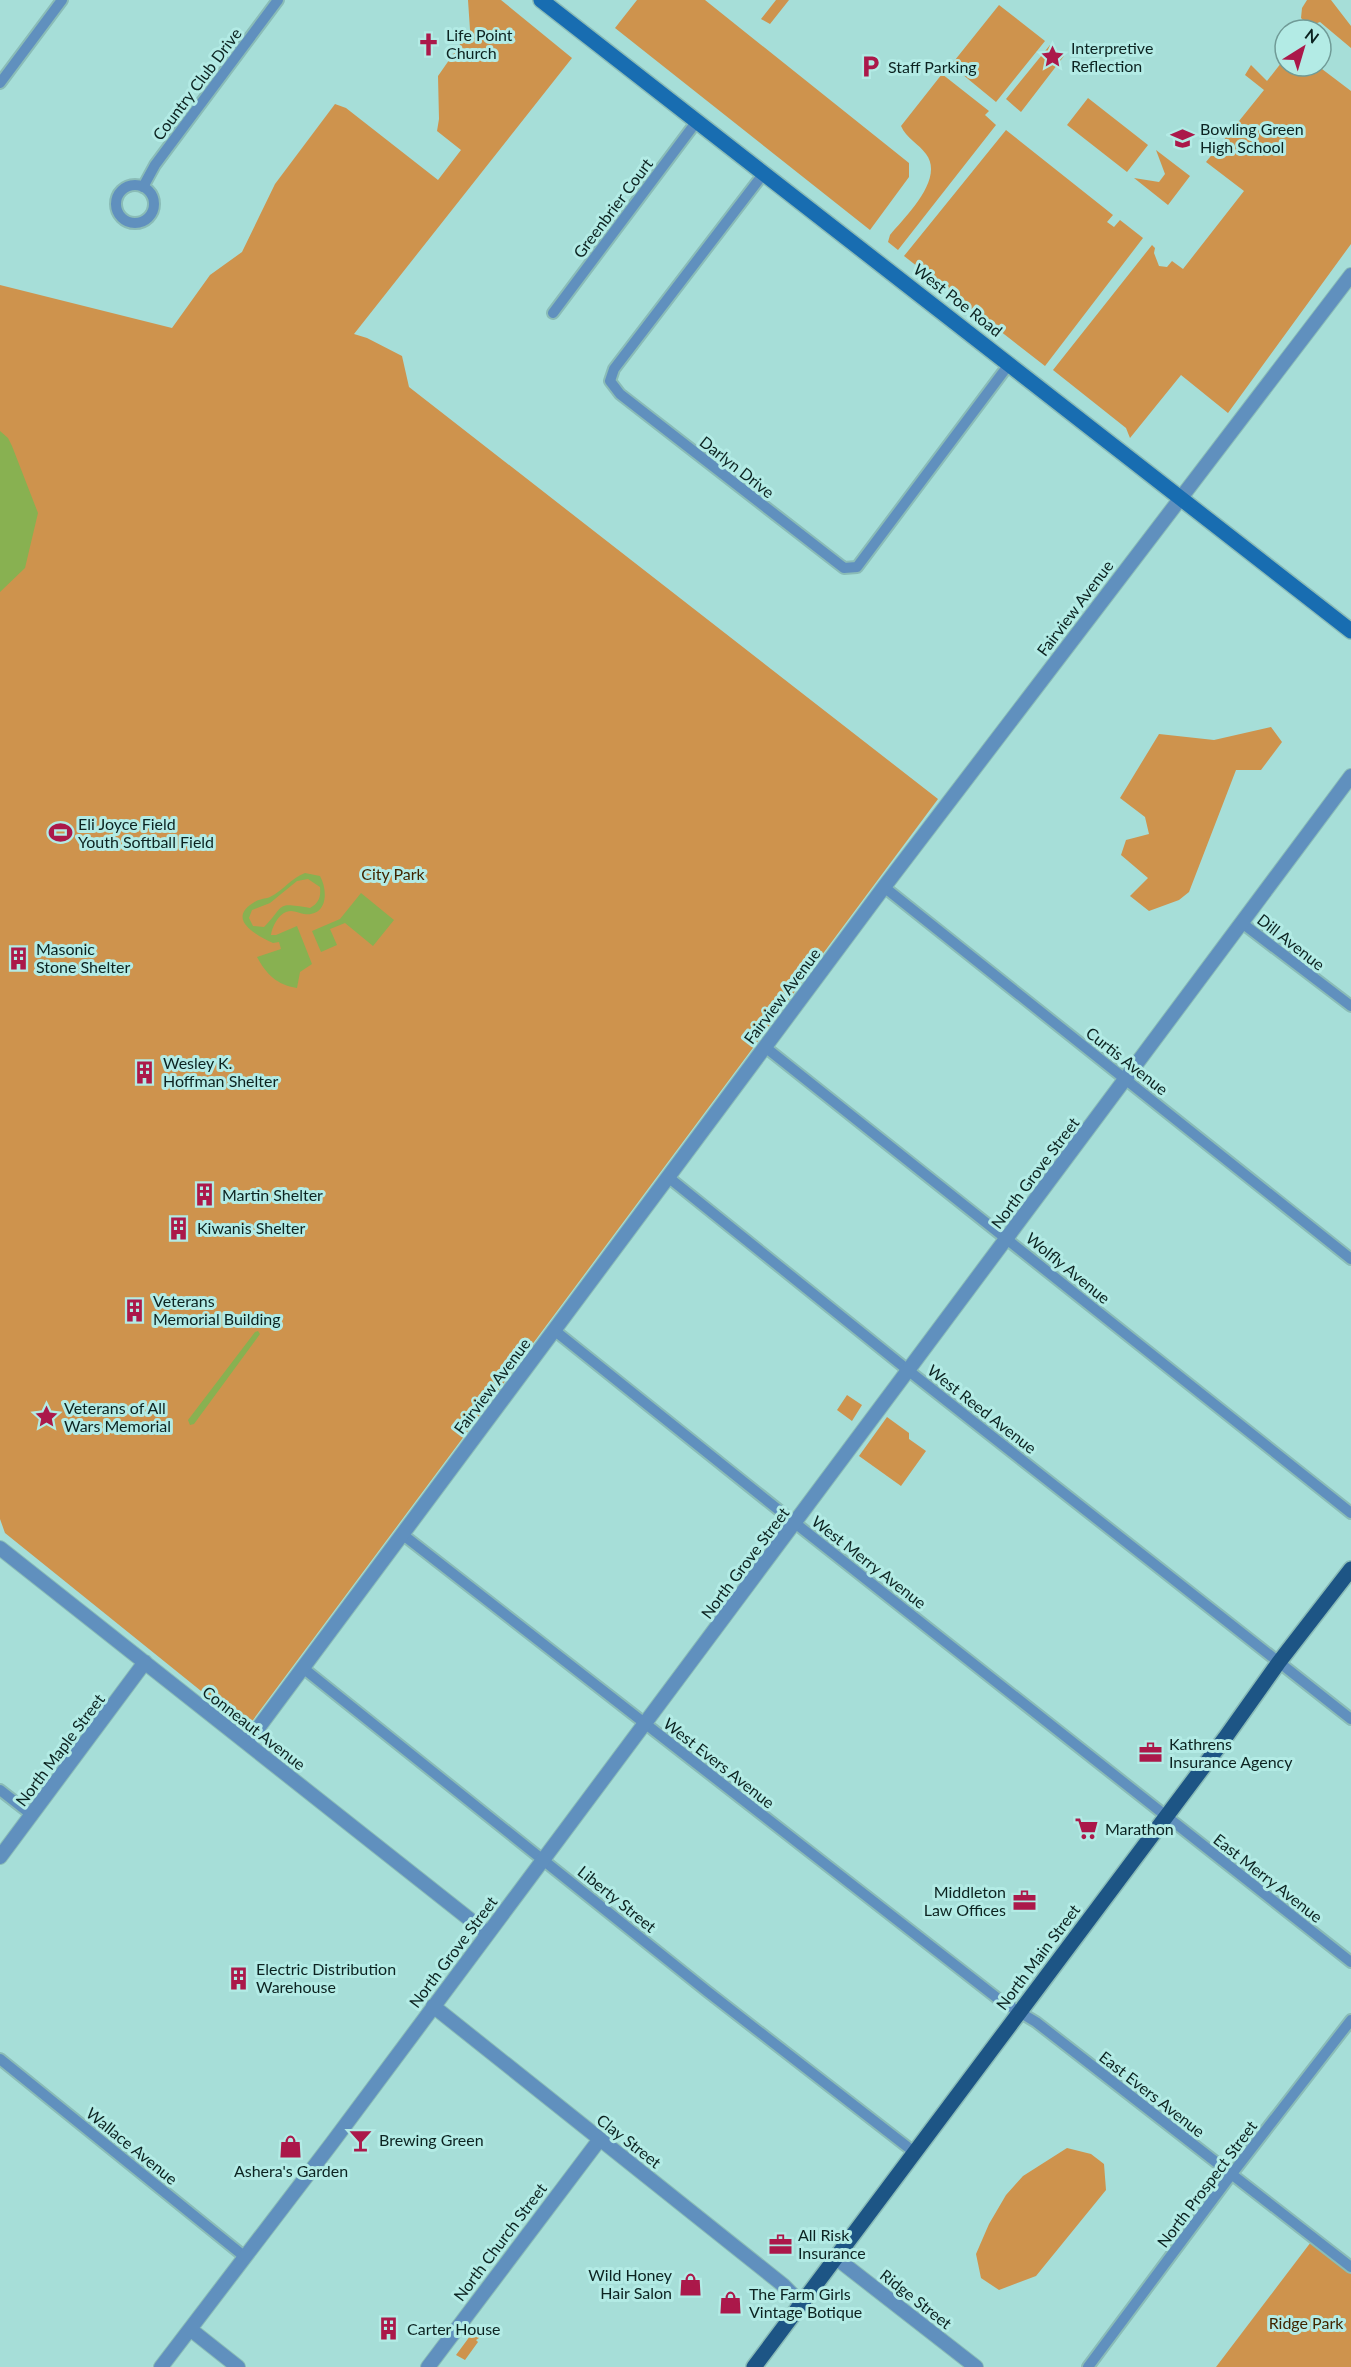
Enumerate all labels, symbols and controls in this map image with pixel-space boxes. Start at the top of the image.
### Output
north arrow [1273,18,1333,78]
street label: Country Club Drive [148,24,245,143]
text: N [1302,24,1323,47]
place label: Life Point Church [446,25,513,62]
church icon: Life Point Church [415,31,441,57]
place label: Interpretive Reflection [1071,38,1153,75]
place icon: Interpretive Reflection [1040,44,1066,70]
parking icon: Staff Parking [857,54,883,80]
place label: Staff Parking [888,57,977,76]
place label: Bowling Green High School [1200,119,1304,156]
school or university icon: Bowling Green High School [1169,125,1195,151]
street label: Greenbrier Court [569,154,656,261]
street label: West Poe Road [910,259,1006,340]
street label: Darlyn Drive [696,432,778,501]
street label: Fairview Avenue [1032,556,1117,659]
place label: Eli Joyce Field Youth Softball Field [78,814,214,851]
sports icon: Eli Joyce Field Youth Softball Field [47,820,73,846]
park label: City Park [361,864,426,883]
street label: Dill Avenue [1254,910,1329,974]
place label: Masonic Stone Shelter [36,939,130,976]
street label: Fairview Avenue [739,944,824,1047]
building icon: Masonic Stone Shelter [5,945,31,971]
street label: Curtis Avenue [1083,1023,1172,1098]
place label: Wesley K. Hoffman Shelter [163,1053,278,1090]
building icon: Wesley K. Hoffman Shelter [132,1059,158,1085]
street label: North Grove Street [987,1113,1083,1232]
building icon: Martin Shelter [191,1182,217,1208]
place label: Martin Shelter [222,1185,323,1204]
building icon: Kiwanis Shelter [166,1215,192,1241]
place label: Kiwanis Shelter [197,1218,305,1237]
street label: Wolfly Avenue [1023,1228,1114,1307]
place label: Veterans Memorial Building [153,1291,281,1328]
building icon: Veterans Memorial Building [122,1297,148,1323]
street label: Fairview Avenue [449,1334,534,1437]
street label: West Reed Avenue [924,1360,1040,1457]
place label: Veterans of All Wars Memorial [64,1398,171,1435]
place icon: Veterans of All Wars Memorial [33,1404,59,1430]
street label: North Grove Street [697,1503,793,1622]
street label: West Merry Avenue [808,1511,930,1612]
street label: Conneaut Avenue [199,1682,309,1774]
street label: North Maple Street [11,1690,108,1810]
street label: West Evers Avenue [660,1713,779,1812]
place label: Kathrens Insurance Agency [1169,1734,1293,1771]
office icon: Kathrens Insurance Agency [1138,1740,1164,1766]
supermarket icon: Marathon [1074,1816,1100,1842]
place label: Marathon [1105,1819,1174,1838]
street label: East Merry Avenue [1210,1829,1327,1926]
street label: Liberty Street [574,1861,660,1936]
place label: Middleton Law Offices [924,1882,1006,1919]
office icon: Middleton Law Offices [1011,1888,1037,1914]
street label: North Grove Street [405,1892,501,2011]
street label: North Main Street [992,1900,1084,2013]
place label: Electric Distribution Warehouse [256,1959,396,1996]
building icon: Electric Distribution Warehouse [225,1965,251,1991]
street label: East Evers Avenue [1096,2047,1209,2141]
street label: Wallace Avenue [83,2103,182,2188]
street label: Clay Street [593,2110,665,2172]
street label: North Prospect Street [1153,2116,1261,2251]
bar icon: Brewing Green [348,2127,374,2153]
place label: Brewing Green [379,2130,484,2149]
shop icon: Ashera's Garden [278,2133,304,2159]
place label: Ashera's Garden [234,2161,348,2180]
street label: North Church Street [449,2179,550,2304]
place label: All Risk Insurance [798,2225,866,2262]
office icon: All Risk Insurance [767,2231,793,2257]
place label: Wild Honey Hair Salon [588,2265,673,2302]
street label: Ridge Street [877,2265,956,2333]
shop icon: Wild Honey Hair Salon [677,2271,703,2297]
place label: The Farm Girls Vintage Botique [749,2284,862,2321]
shop icon: The Farm Girls Vintage Botique [718,2290,744,2316]
park label: Ridge Park [1269,2313,1344,2332]
building icon: Carter House [376,2316,402,2342]
place label: Carter House [407,2319,501,2338]

